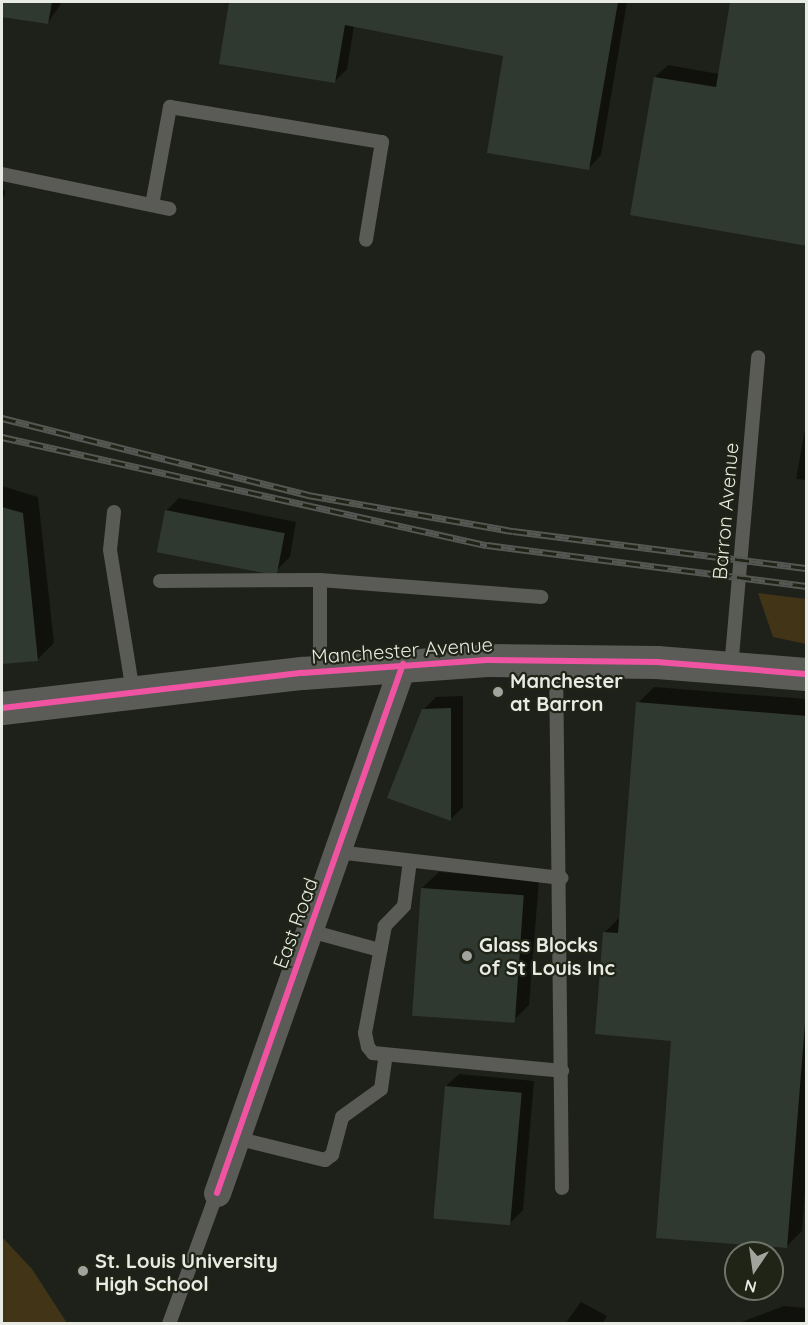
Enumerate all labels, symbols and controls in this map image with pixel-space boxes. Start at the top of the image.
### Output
street label: Barron Avenue [707,441,743,581]
street label: Manchester Avenue [310,632,494,668]
place label: Manchester at Barron [510,668,623,715]
marker: Manchester at Barron [491,685,505,699]
street label: East Road [268,874,322,972]
place label: Glass Blocks of St Louis Inc [479,933,615,980]
marker: Glass Blocks of St Louis Inc [460,949,474,963]
north arrow [724,1241,784,1301]
place label: St. Louis University High School [95,1248,278,1295]
marker: St. Louis University High School [76,1264,90,1278]
text: N [742,1276,758,1298]

